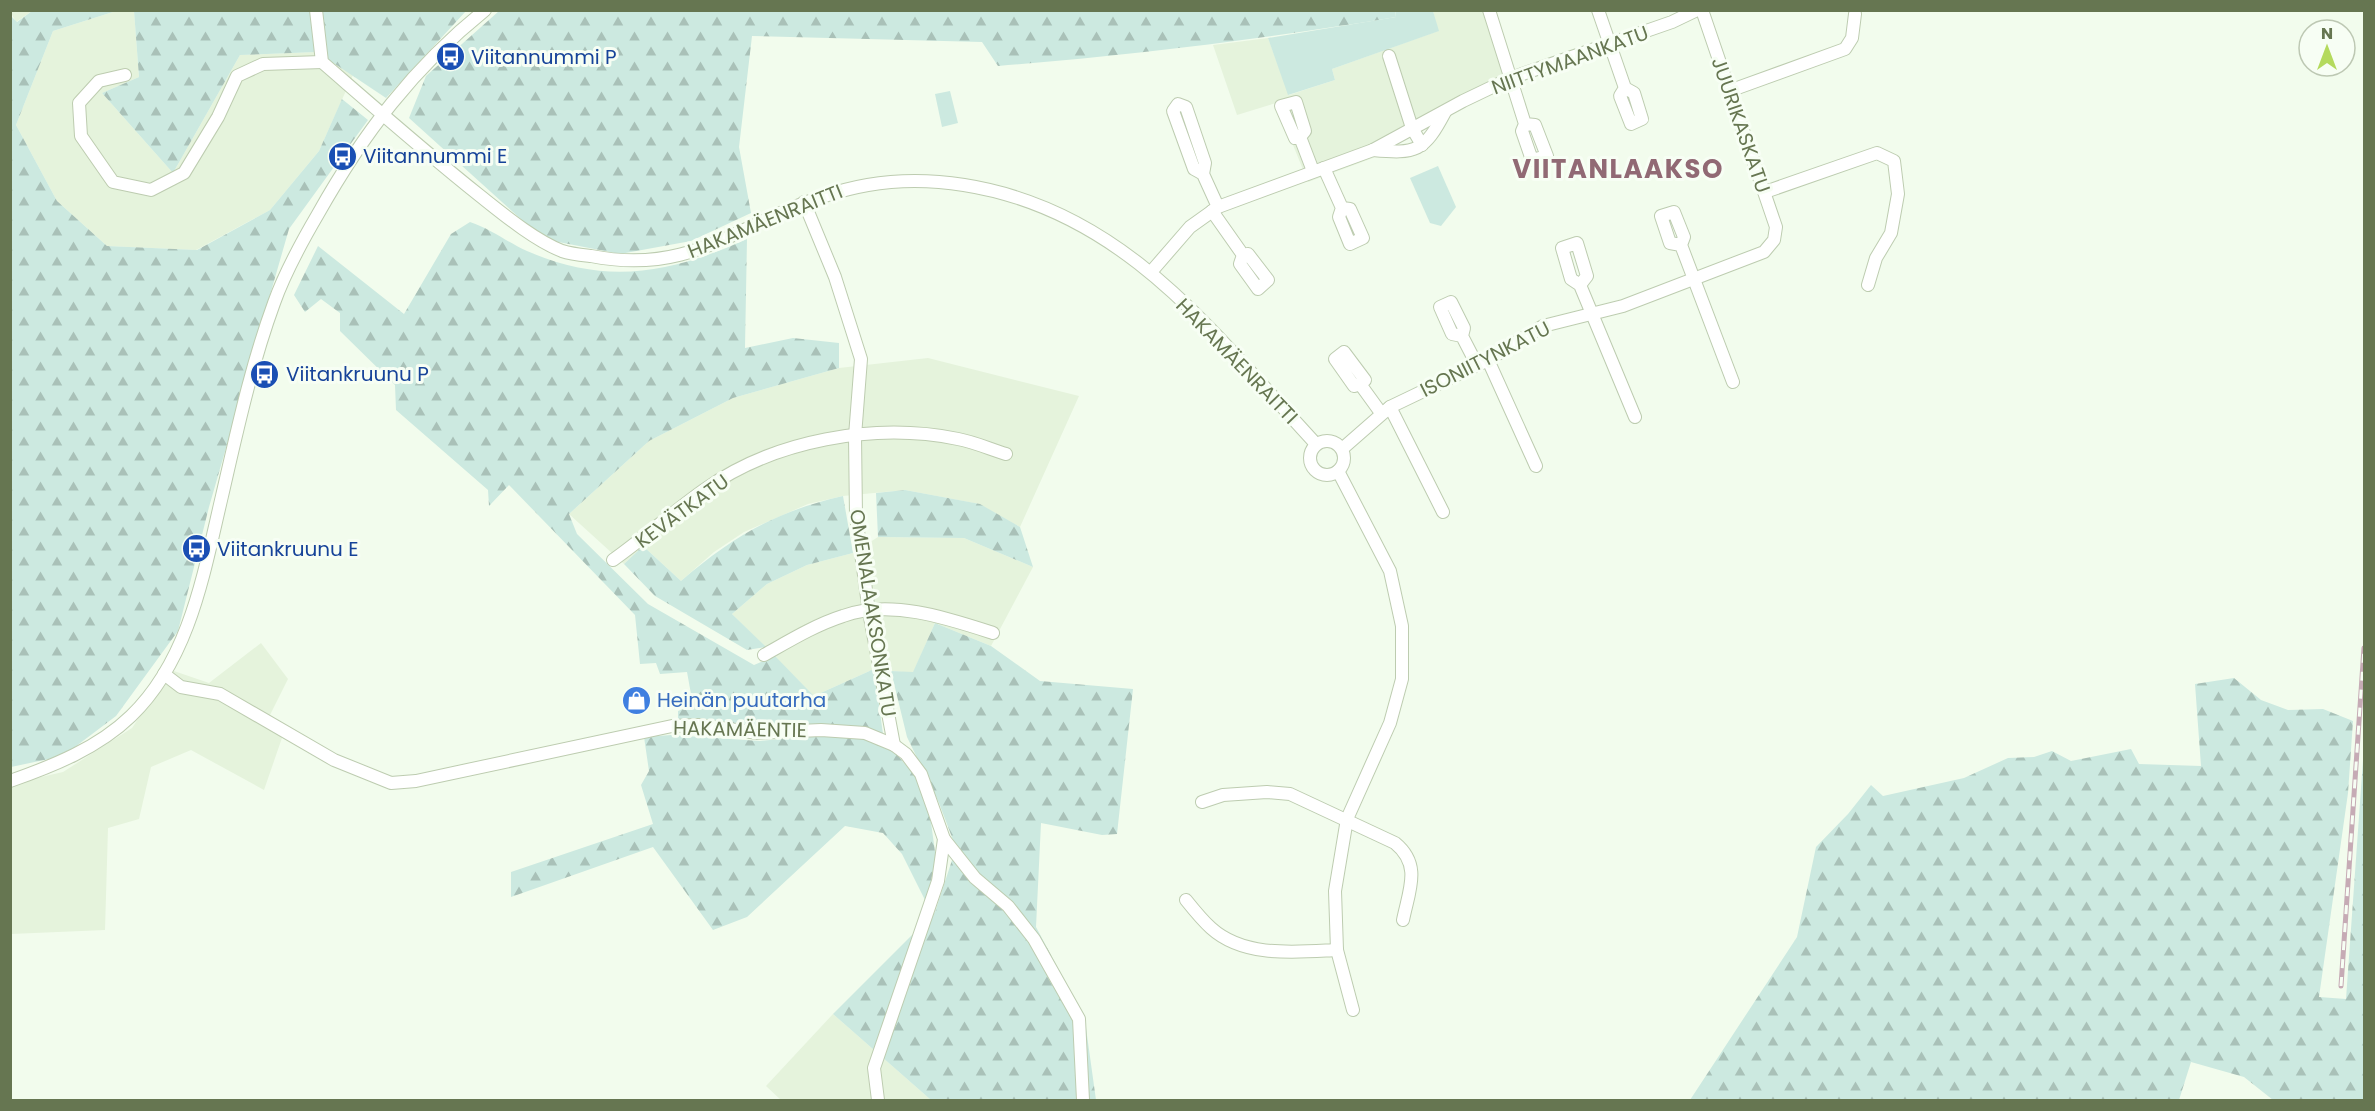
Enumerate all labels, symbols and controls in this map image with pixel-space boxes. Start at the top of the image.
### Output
north arrow [2297,18,2357,78]
street label: NIITTYMAANKATU [1488,19,1652,101]
text: N [2321,22,2333,45]
bus stop icon: Viitannummi P [434,41,466,73]
place label: Viitannummi P [471,43,617,71]
street label: JUURIKASKATU [1705,53,1777,197]
bus stop icon: Viitannummi E [326,140,358,172]
place label: Viitannummi E [363,142,507,170]
district label: VIITANLAAKSO [1512,151,1724,187]
street label: HAKAMÄENRAITTI [683,177,847,265]
street label: HAKAMÄENRAITTI [1170,292,1304,430]
street label: ISONIITYNKATU [1415,314,1555,404]
bus stop icon: Viitankruunu P [249,358,281,390]
place label: Viitankruunu P [286,360,429,388]
street label: KEVÄTKATU [629,467,735,555]
street label: OMENALAAKSONKATU [843,507,903,719]
bus stop icon: Viitankruunu E [180,533,212,565]
place label: Viitankruunu E [217,535,359,563]
shop icon: Heinän puutarha [620,684,652,716]
place label: Heinän puutarha [657,686,826,714]
street label: HAKAMÄENTIE [673,714,807,744]

